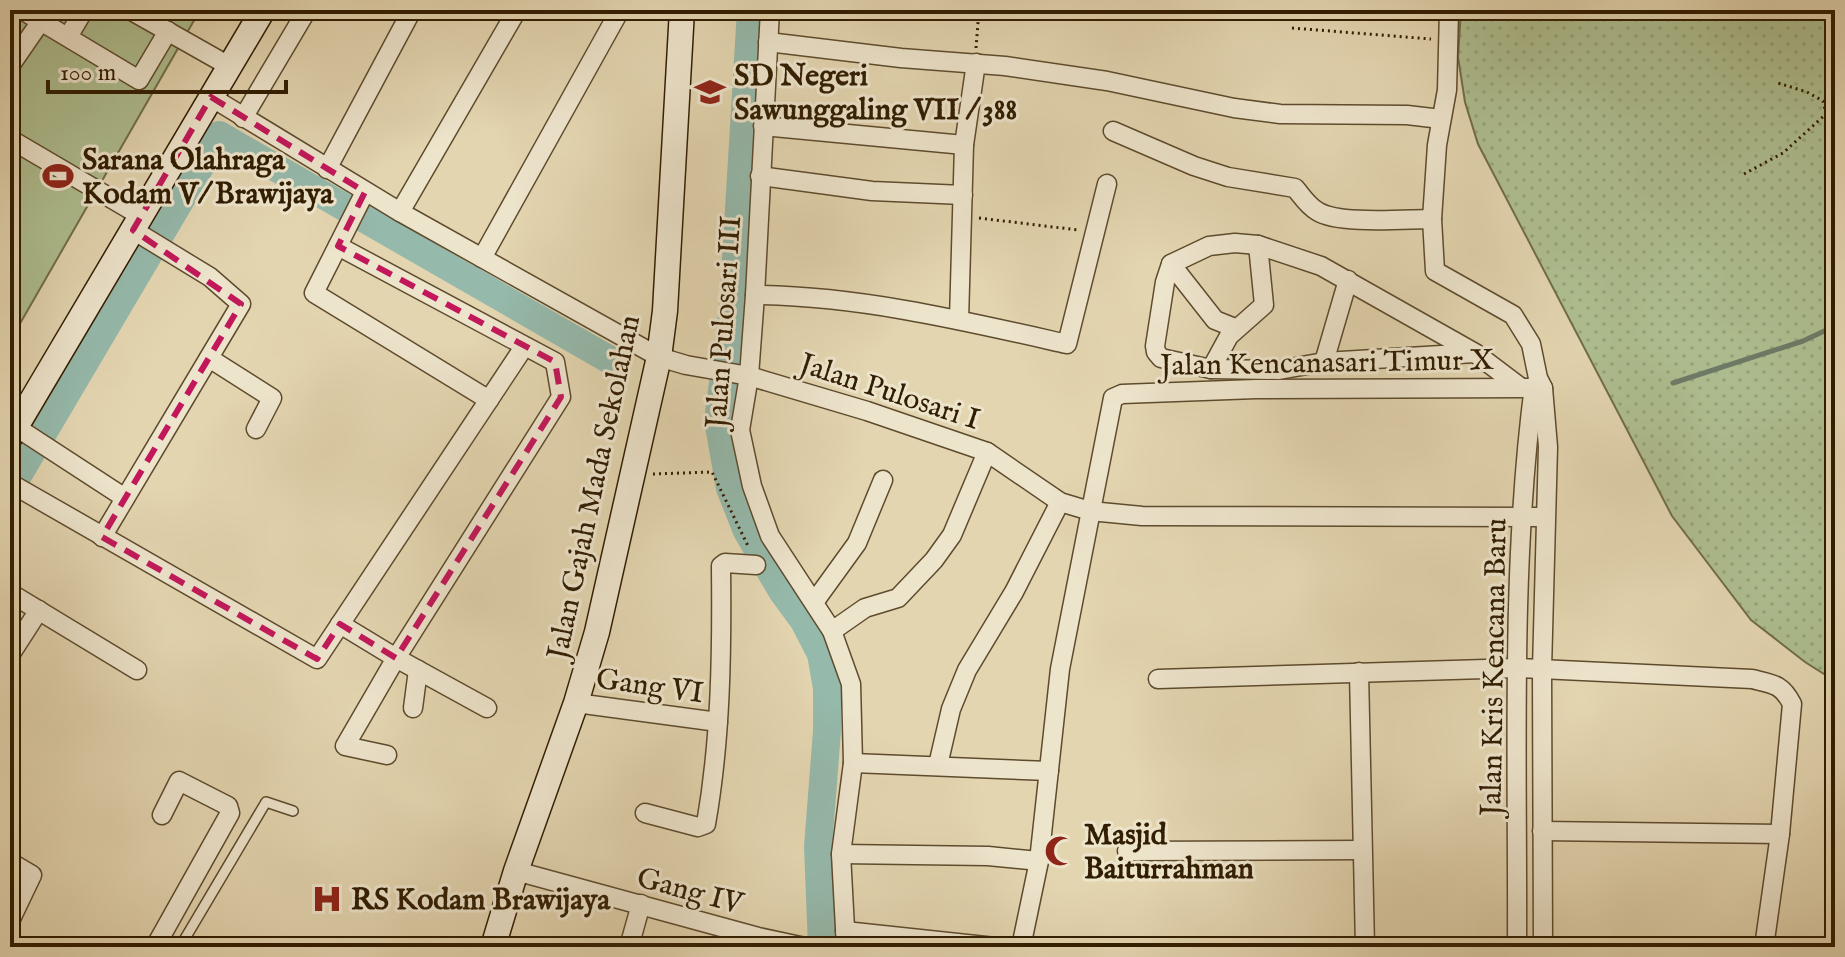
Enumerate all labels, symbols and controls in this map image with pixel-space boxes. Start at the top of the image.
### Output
scale bar [48,44,286,94]
text: 100 m [60,58,116,89]
place label: SD Negeri Sawunggaling VII / 388 [734,58,1017,130]
school or university icon: SD Negeri Sawunggaling VII / 388 [693,75,727,109]
place label: Sarana Olahraga Kodam V/ Brawijaya [82,142,334,214]
sports icon: Sarana Olahraga Kodam V/ Brawijaya [41,159,75,193]
street label: Jalan Pulosari III [698,214,751,433]
street label: Jalan Gajah Mada Sekolahan [539,312,650,666]
street label: Jalan Kencanasari Timur X [1157,342,1494,386]
street label: Jalan Pulosari I [792,345,984,440]
street label: Jalan Kris Kencana Baru [1473,518,1517,819]
street label: Gang VI [594,661,706,713]
place label: Masjid Baiturrahman [1084,817,1254,889]
mosque icon: Masjid Baiturrahman [1043,834,1077,868]
street label: Gang IV [632,860,748,925]
hospital icon: RS Kodam Brawijaya [310,882,344,916]
place label: RS Kodam Brawijaya [351,882,611,920]

